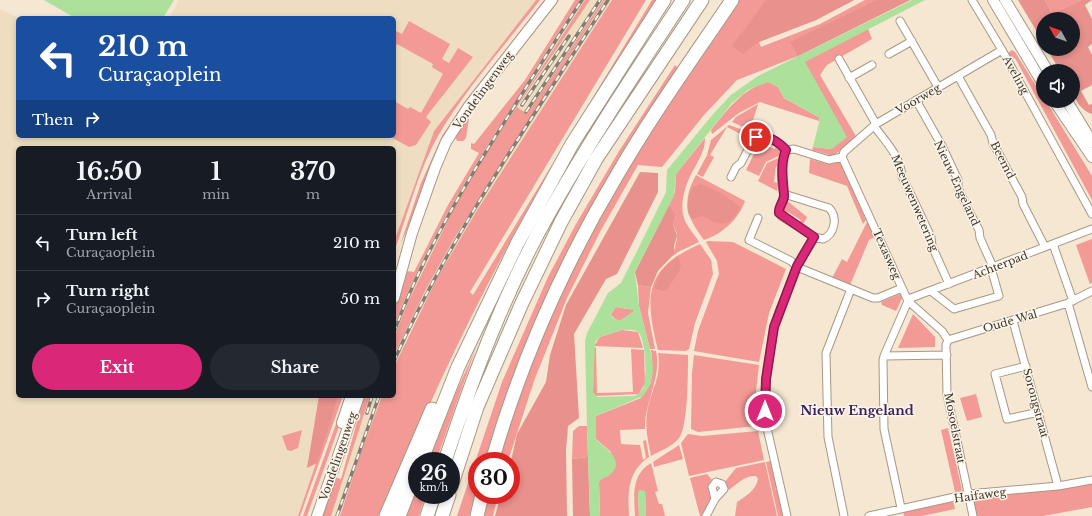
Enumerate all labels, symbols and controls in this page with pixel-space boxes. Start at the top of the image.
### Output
north arrow [1036,12,1080,56]
map controls [1036,12,1080,108]
text: 210 m [98,29,188,64]
icon: left [32,32,84,84]
street label: Vondelingenweg [449,48,516,133]
street label: Aveling [999,52,1033,97]
text: Curaçaoplein [98,64,221,86]
button: sound [1036,64,1080,108]
street label: Voorweg [892,80,943,118]
icon: right [81,108,103,130]
text: Then [32,110,73,129]
pin [739,120,773,154]
icon: arrive [745,126,767,148]
street label: Nieuw Engeland [931,138,983,228]
street label: Beemd [988,139,1019,182]
street label: Meeuwenwetering [888,153,942,254]
text: 16:50 [76,157,142,186]
text: 1 [211,157,221,186]
text: 370 [290,157,336,186]
text: Arrival [86,186,132,203]
text: min [202,186,230,203]
text: m [306,186,320,203]
text: Turn left [66,225,137,244]
street label: Texasweg [870,227,904,282]
icon: left [32,232,54,254]
text: 210 m [333,233,380,252]
text: Curaçaoplein [66,244,155,261]
street label: Achterpad [969,248,1030,282]
text: Turn right [66,281,149,300]
icon: right [32,288,54,310]
text: 50 m [340,289,380,308]
text: Curaçaoplein [66,300,155,317]
street label: Oude Wal [981,306,1039,335]
button: Exit [32,344,202,390]
button: Share [210,344,380,390]
street label: Sorongstraat [1020,367,1052,440]
position arrow [744,390,786,432]
street label: Mosoelstraat [941,391,969,465]
district label: Nieuw Engeland [800,402,914,419]
street label: Vondelingenweg [316,409,360,503]
speed limit sign: 30 [468,452,520,504]
text: 26 [421,461,447,485]
text: km/h [420,481,448,494]
street label: Haifaweg [953,484,1007,506]

